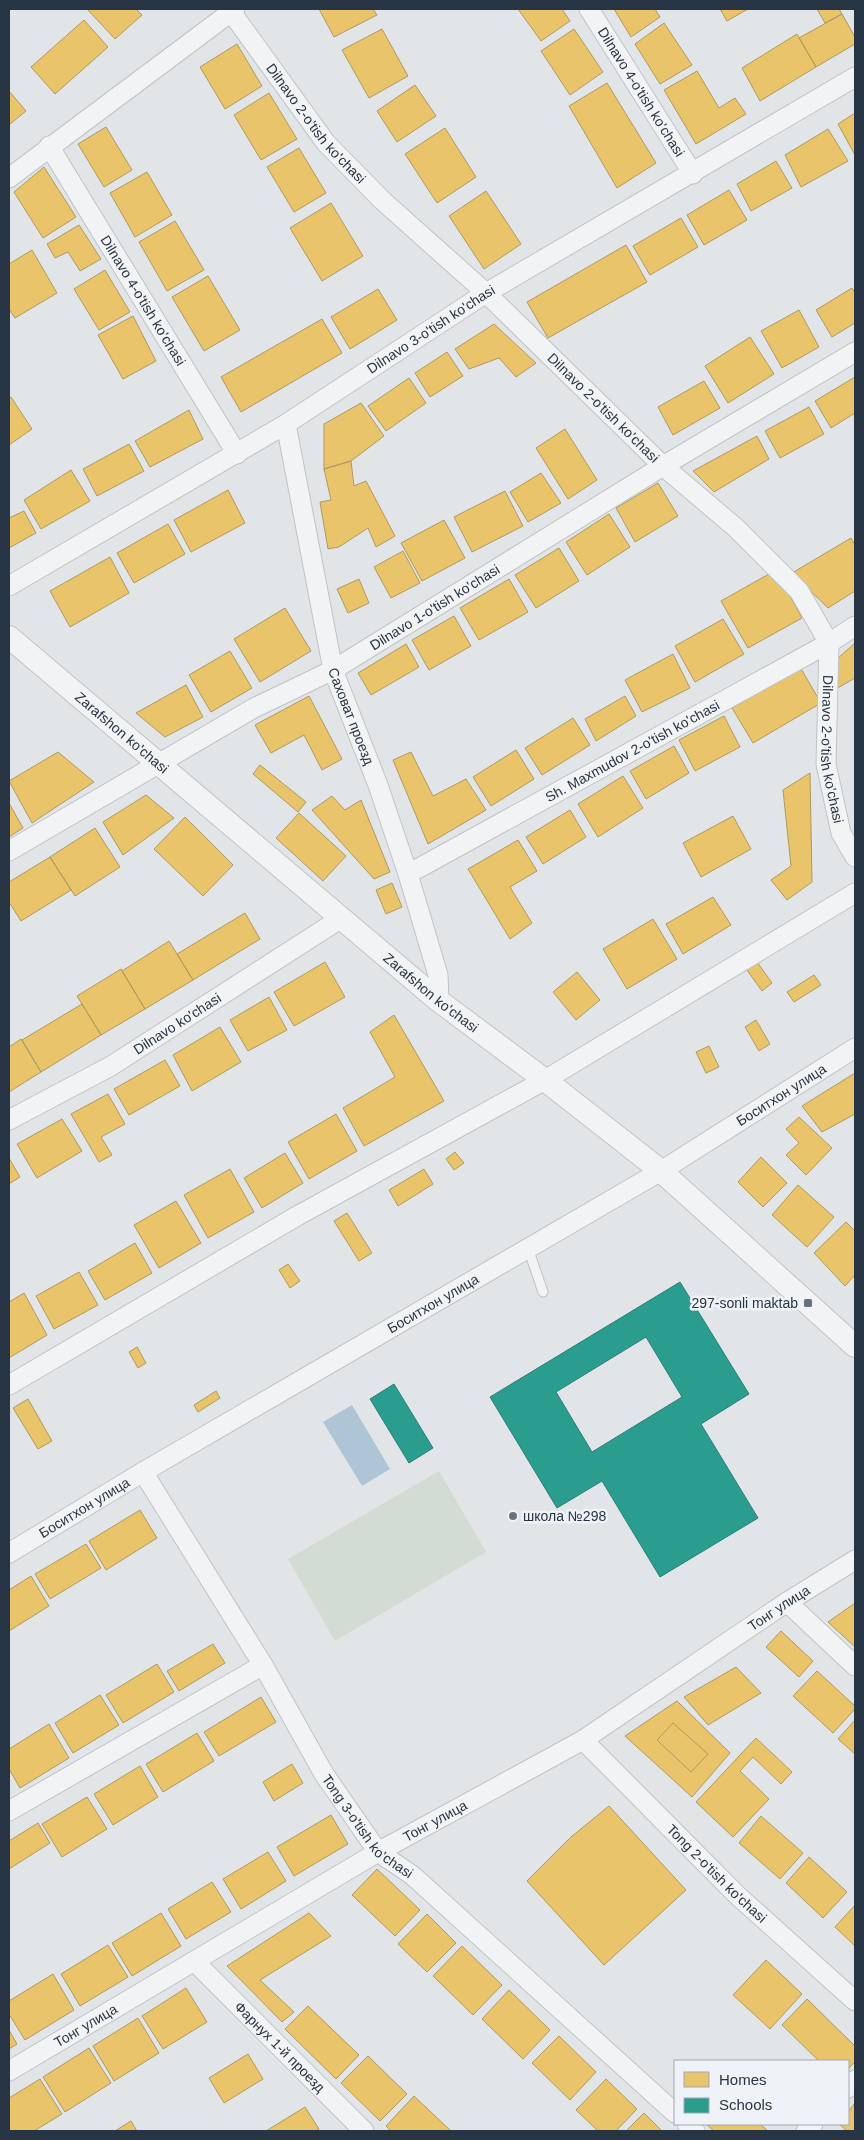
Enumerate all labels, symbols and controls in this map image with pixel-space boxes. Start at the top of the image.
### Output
street label: Dilnavo 4-o'tish ko'chasi [595,24,688,159]
street label: Dilnavo 2-o'tish ko'chasi [263,60,369,187]
street label: Dilnavo 4-o'tish ko'chasi [98,233,189,368]
street label: Dilnavo 3-o'tish ko'chasi [364,282,498,377]
street label: Dilnavo 2-o'tish ko'chasi [544,350,662,466]
street label: Dilnavo 1-o'tish ko'chasi [367,561,503,653]
street label: Саховат проезд [325,665,377,767]
street label: Dilnavo 2-o'tish ko'chasi [818,675,847,825]
street label: Zarafshon ko'chasi [72,689,172,777]
street label: Sh. Maxmudov 2-o'tish ko'chasi [543,697,722,805]
street label: Zarafshon ko'chasi [380,950,482,1036]
street label: Dilnavo ko'chasi [130,990,224,1058]
street label: Боситхон улица [733,1060,829,1129]
street label: Боситхон улица [384,1271,482,1336]
place label: 297-sonli maktab [691,1295,798,1311]
marker: 297-sonli maktab [802,1297,814,1309]
street label: Боситхон улица [36,1474,133,1541]
place label: школа №298 [523,1508,606,1524]
marker: школа №298 [507,1510,519,1522]
street label: Тонг улица [745,1582,813,1634]
street label: Tong 3-o'tish ko'chasi [319,1771,416,1881]
street label: Тонг улица [400,1797,470,1845]
street label: Tong 2-o'tish ko'chasi [664,1821,770,1926]
street label: Фарнух 1-й проезд [231,1998,328,2095]
street label: Тонг улица [51,2001,120,2050]
legend [674,2060,849,2125]
text: Homes [719,2071,767,2088]
text: Schools [719,2096,772,2113]

